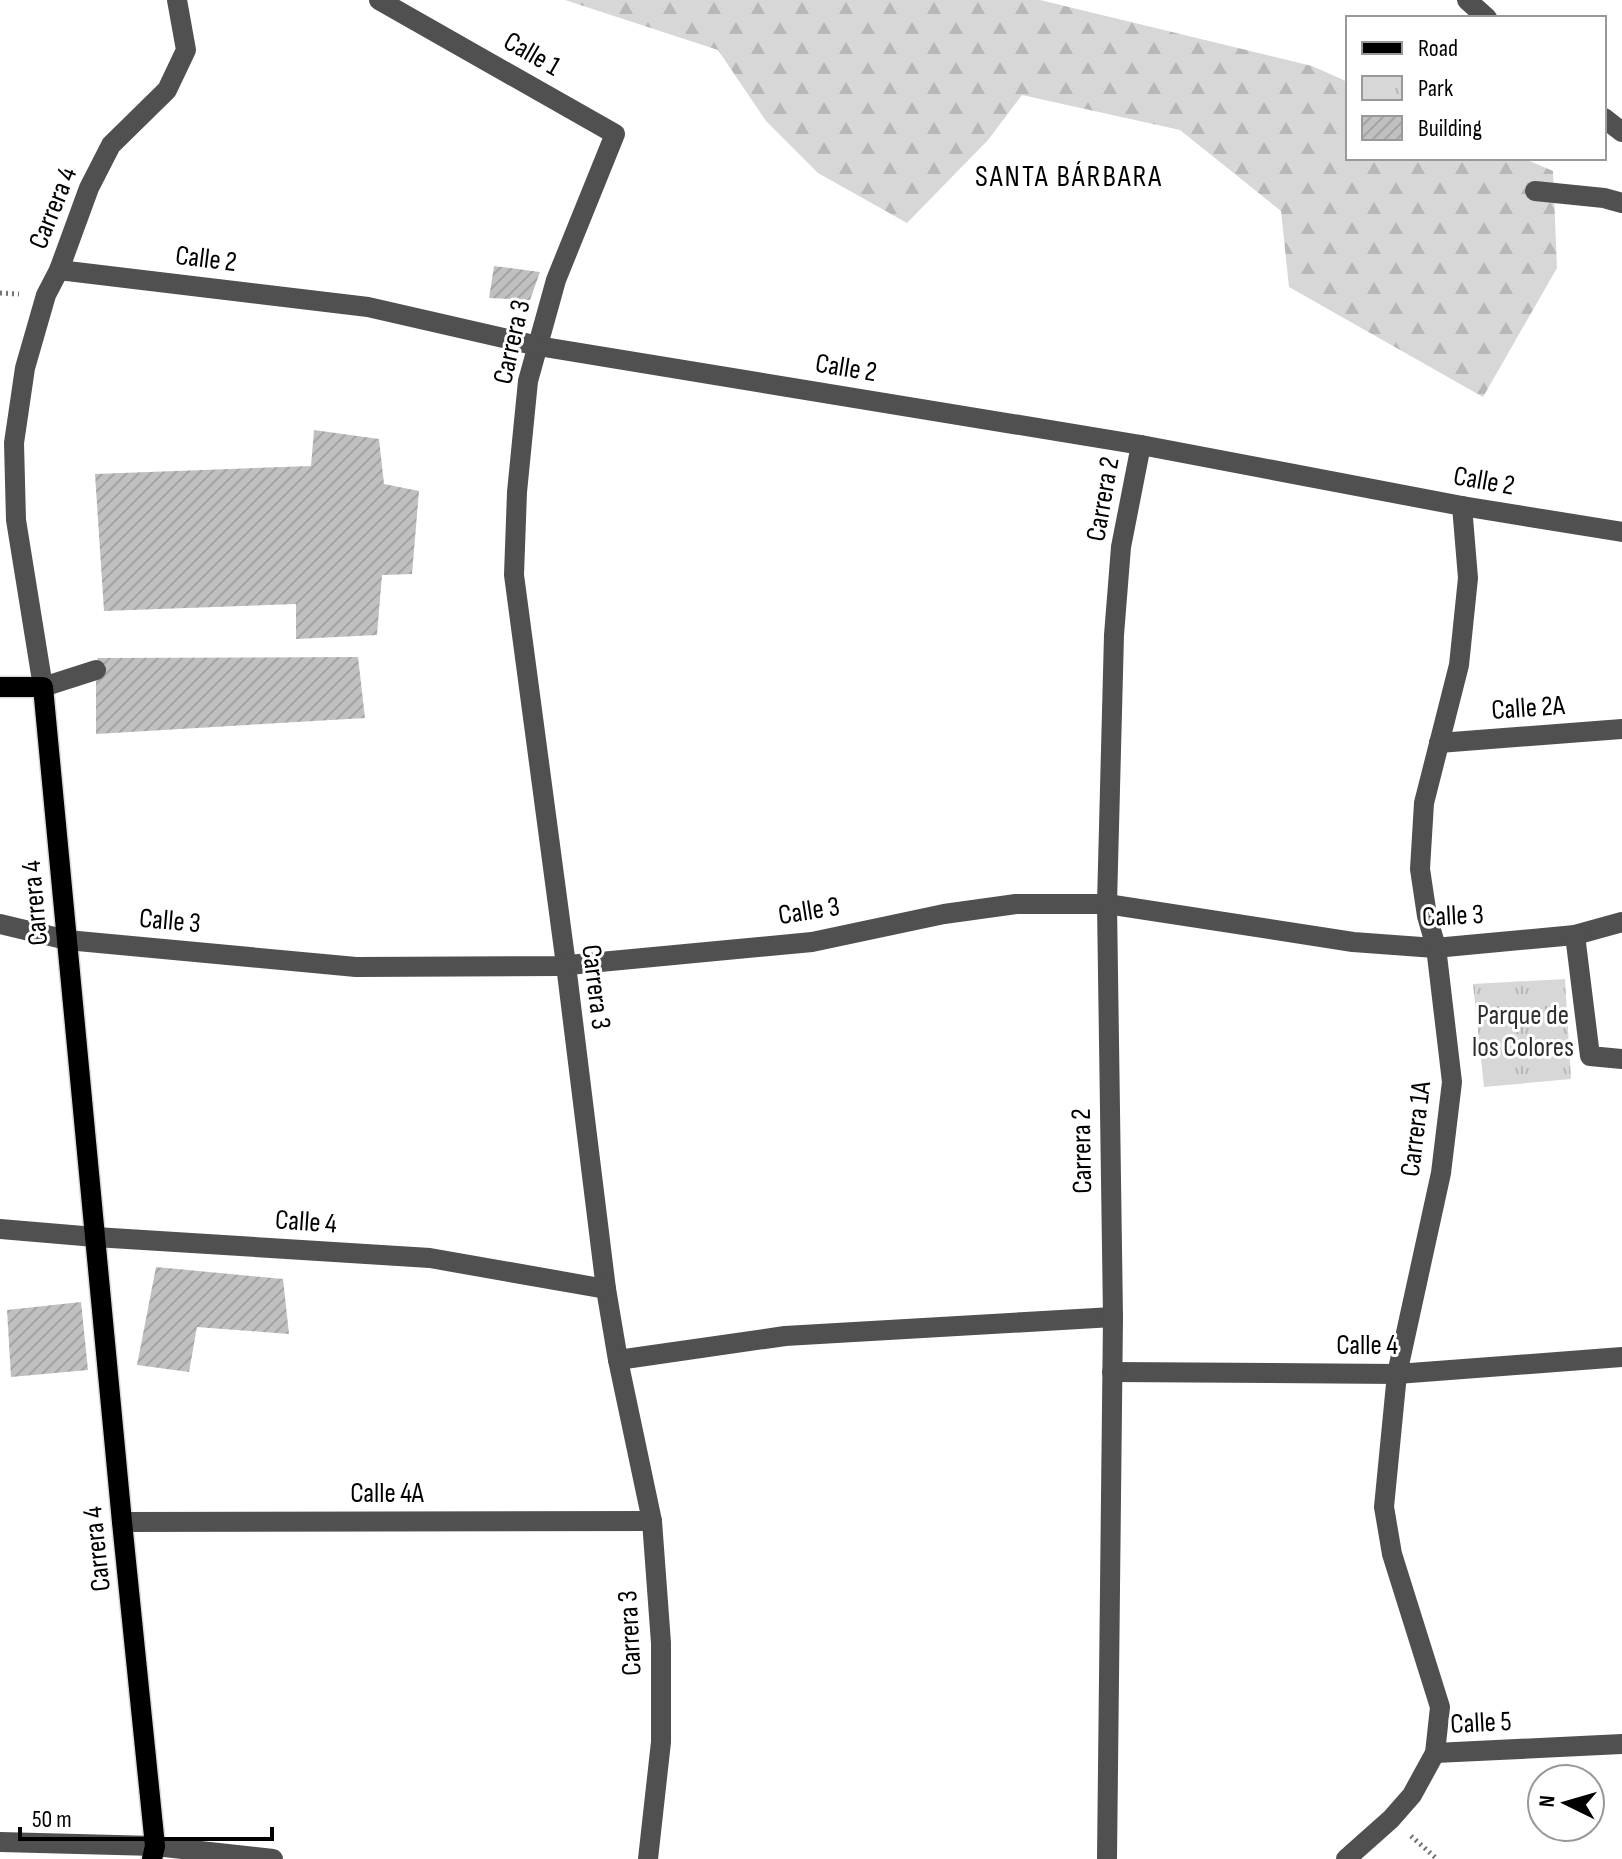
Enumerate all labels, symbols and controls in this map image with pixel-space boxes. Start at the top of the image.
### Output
legend [1346,16,1606,160]
street label: Calle 1 [498,25,566,83]
text: Road [1418,34,1458,63]
text: Park [1418,74,1453,103]
text: Building [1418,114,1482,143]
district label: SANTA BÁRBARA [975,159,1163,195]
street label: Carrera 4 [22,162,84,254]
street label: Calle 2 [173,239,239,279]
street label: Carrera 3 [486,297,538,387]
street label: Calle 2 [813,347,879,389]
street label: Carrera 2 [1079,454,1127,544]
street label: Calle 2 [1451,459,1517,503]
street label: Calle 2A [1490,689,1567,727]
street label: Carrera 4 [15,859,55,947]
street label: Calle 3 [776,890,842,932]
street label: Calle 3 [1421,898,1485,934]
street label: Calle 3 [138,902,202,940]
street label: Carrera 3 [574,943,618,1031]
park label: Parque de los Colores [1472,999,1574,1064]
street label: Carrera 1A [1394,1078,1438,1179]
street label: Carrera 2 [1065,1108,1099,1194]
street label: Calle 4 [274,1203,338,1241]
street label: Calle 4 [1336,1329,1398,1362]
street label: Calle 4A [350,1477,425,1510]
street label: Carrera 4 [76,1505,118,1593]
street label: Carrera 3 [611,1590,649,1676]
street label: Calle 5 [1450,1705,1512,1741]
north arrow [1526,1763,1606,1843]
scale bar [20,1791,272,1841]
text: N [1534,1794,1562,1808]
text: 50 m [32,1805,72,1834]

